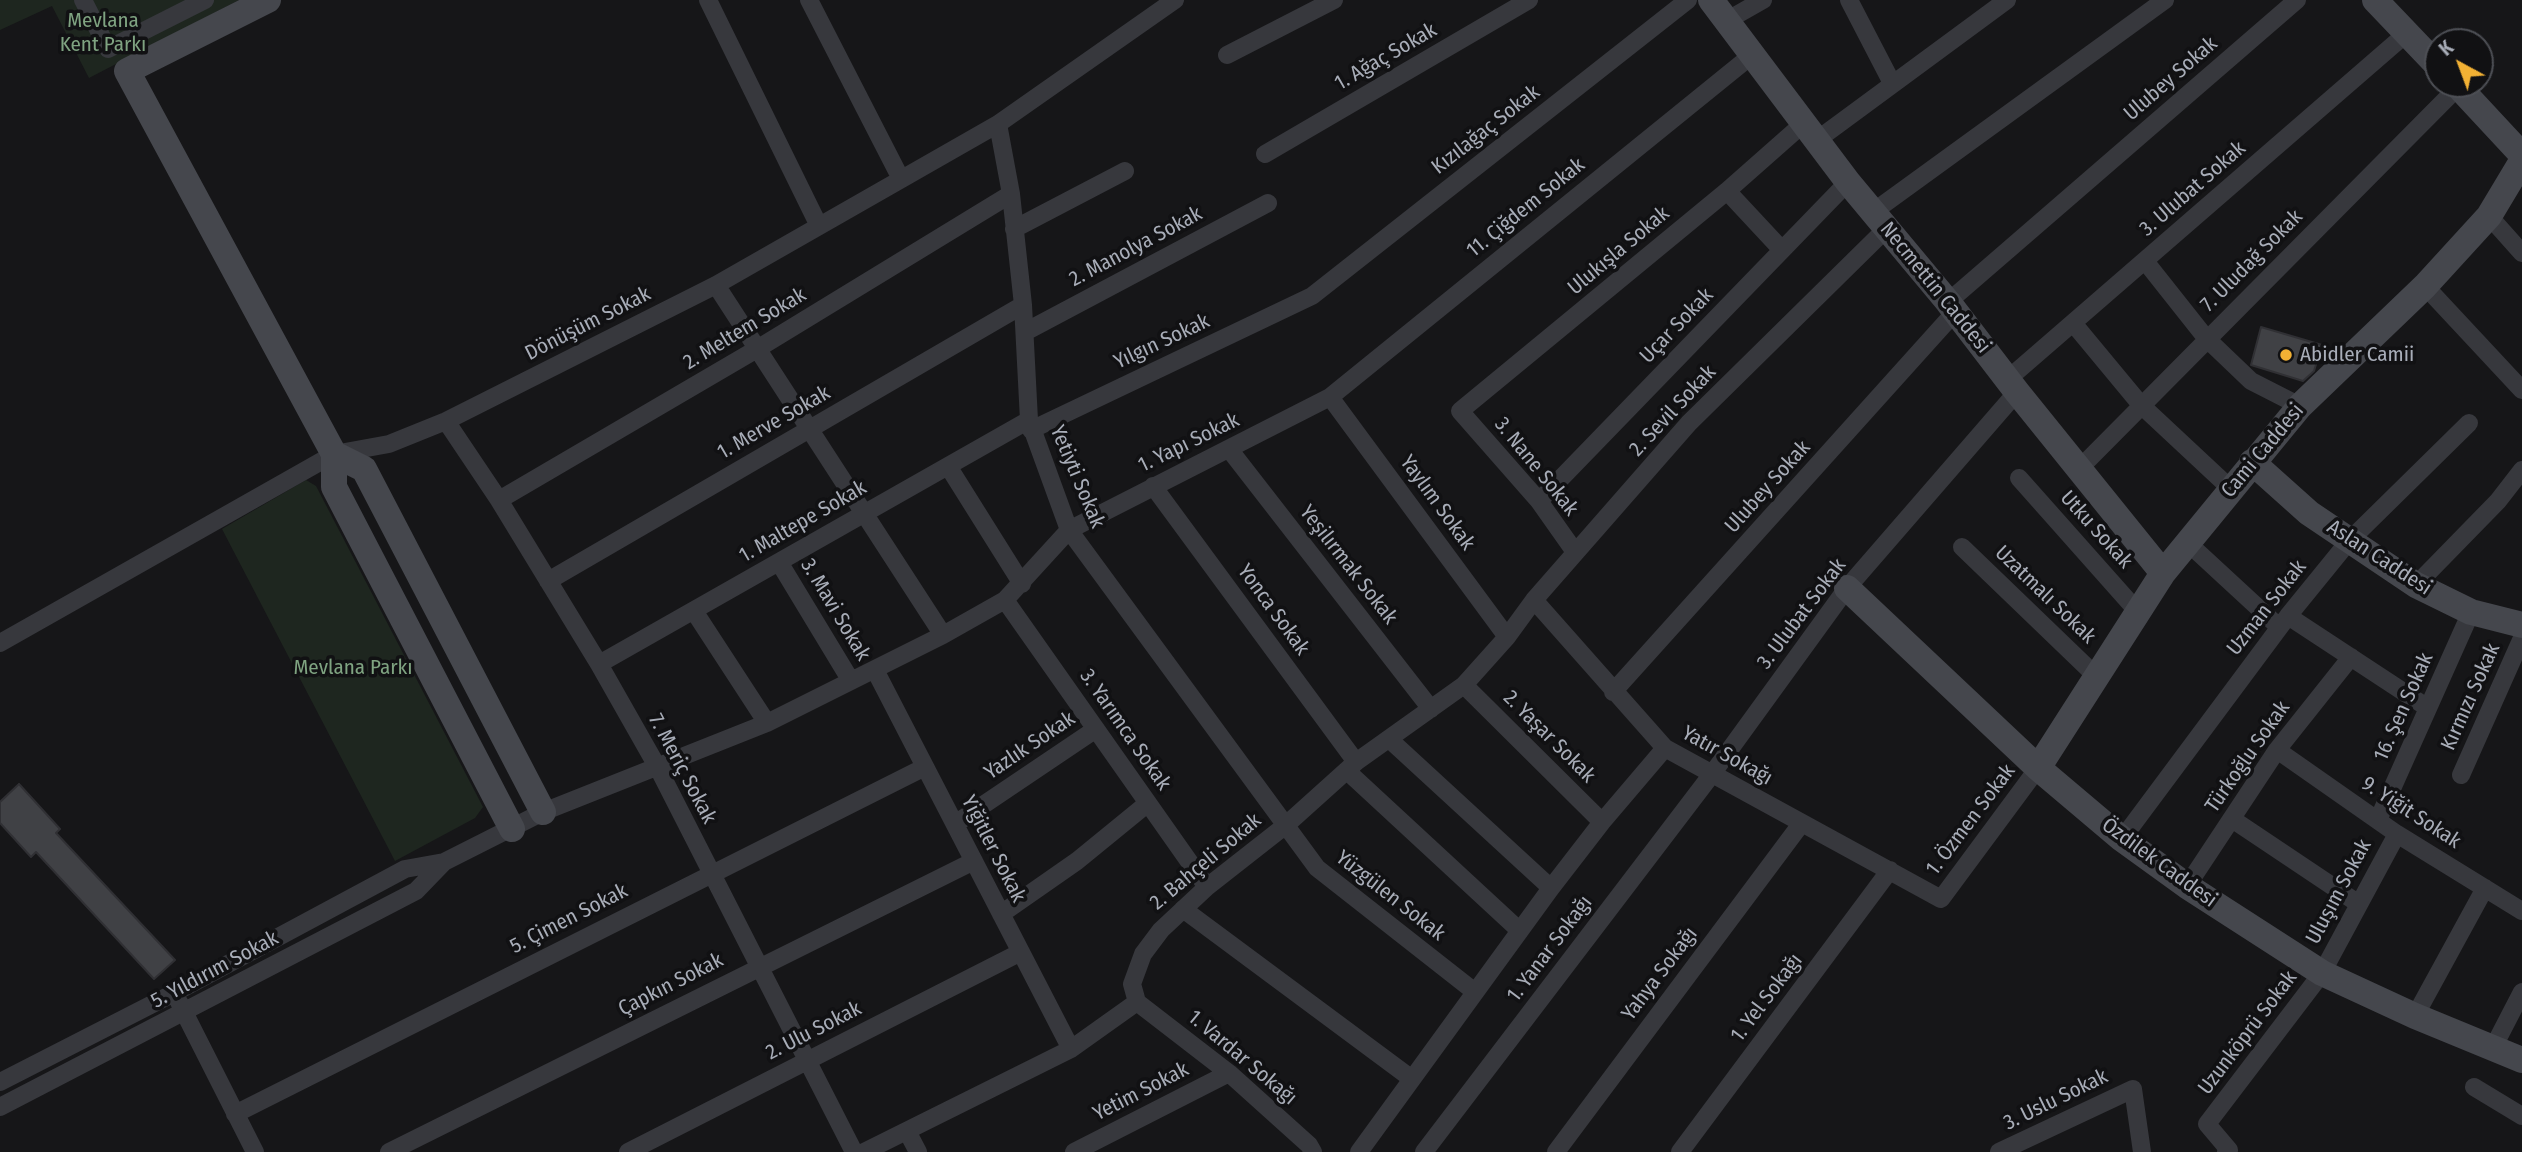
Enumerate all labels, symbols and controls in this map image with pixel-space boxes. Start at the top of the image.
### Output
park label: Mevlana Kent Parkı [60,8,146,58]
street label: 1. Ağaç Sokak [1331,18,1441,96]
north arrow [2424,28,2494,98]
street label: Ulubey Sokak [2119,32,2223,126]
text: K [2434,36,2458,61]
street label: Kızılağaç Sokak [1427,80,1545,180]
street label: 3. Ulubat Sokak [2135,136,2251,242]
street label: 11. Çiğdem Sokak [1462,153,1590,263]
street label: 2. Manolya Sokak [1065,201,1207,293]
street label: Ulukışla Sokak [1563,201,1675,301]
street label: 7. Uludağ Sokak [2196,205,2308,317]
street label: Necmettin Caddesi [1874,217,1996,359]
street label: Dönüşüm Sokak [521,282,655,366]
street label: 2. Meltem Sokak [679,283,811,375]
street label: Uçar Sokak [1635,283,1719,369]
street label: Yılgın Sokak [1110,309,1214,375]
place label: Abidler Camii [2300,342,2414,368]
marker: Abidler Camii [2278,347,2294,363]
street label: 2. Sevil Sokak [1624,360,1722,462]
street label: 1. Merve Sokak [713,381,835,465]
street label: Cami Caddesi [2216,399,2310,503]
street label: 1. Yapı Sokak [1134,408,1244,478]
street label: 3. Nane Sokak [1489,413,1583,521]
street label: Yetiyti Sokak [1044,422,1110,532]
street label: Ulubey Sokak [1720,436,1816,538]
street label: Yaylım Sokak [1394,451,1480,555]
street label: 1. Maltepe Sokak [735,475,871,569]
street label: Utku Sokak [2055,486,2137,574]
street label: Yeşilırmak Sokak [1294,500,1402,630]
street label: Aslan Caddesi [2322,515,2436,601]
street label: Uzatmalı Sokak [1989,541,2101,649]
street label: 3. Ulubat Sokak [1752,554,1852,674]
street label: 3. Mavi Sokak [795,555,875,665]
street label: Uzman Sokak [2222,555,2312,661]
street label: Yonca Sokak [1232,560,1314,660]
street label: Kırmızı Sokak [2436,639,2506,755]
street label: 16. Şen Sokak [2369,649,2439,765]
park label: Mevlana Parkı [293,655,413,681]
street label: 3. Yarımca Sokak [1074,665,1176,795]
street label: 2. Yaşar Sokak [1498,686,1600,788]
street label: Türkoğlu Sokak [2200,696,2296,818]
street label: Yazlık Sokak [980,706,1080,786]
street label: 7. Meriç Sokak [643,710,721,828]
street label: Yatır Sokağı [1677,721,1777,791]
street label: 1. Özmen Sokak [1921,760,2021,880]
street label: 9. Yiğit Sokak [2357,772,2465,854]
street label: Yiğitler Sokak [955,791,1031,907]
street label: 2. Bahçeli Sokak [1145,808,1267,916]
street label: Özdilek Caddesi [2097,813,2221,913]
street label: Uluşım Sokak [2301,835,2377,949]
street label: Yüzgülen Sokak [1330,845,1450,947]
street label: 5. Çimen Sokak [506,879,632,959]
street label: 1. Yanar Sokağı [1502,891,1598,1007]
street label: Yahya Sokağı [1617,922,1703,1026]
street label: 5. Yıldırım Sokak [147,926,283,1014]
street label: Çapkın Sokak [614,948,728,1022]
street label: 1. Yel Sokağı [1726,949,1808,1047]
street label: Uzunköprü Sokak [2193,966,2303,1100]
street label: 2. Ulu Sokak [762,996,866,1066]
street label: 1. Vardar Sokağı [1182,1005,1302,1111]
street label: Yetim Sokak [1089,1057,1193,1127]
street label: 3. Uslu Sokak [2000,1064,2112,1136]

